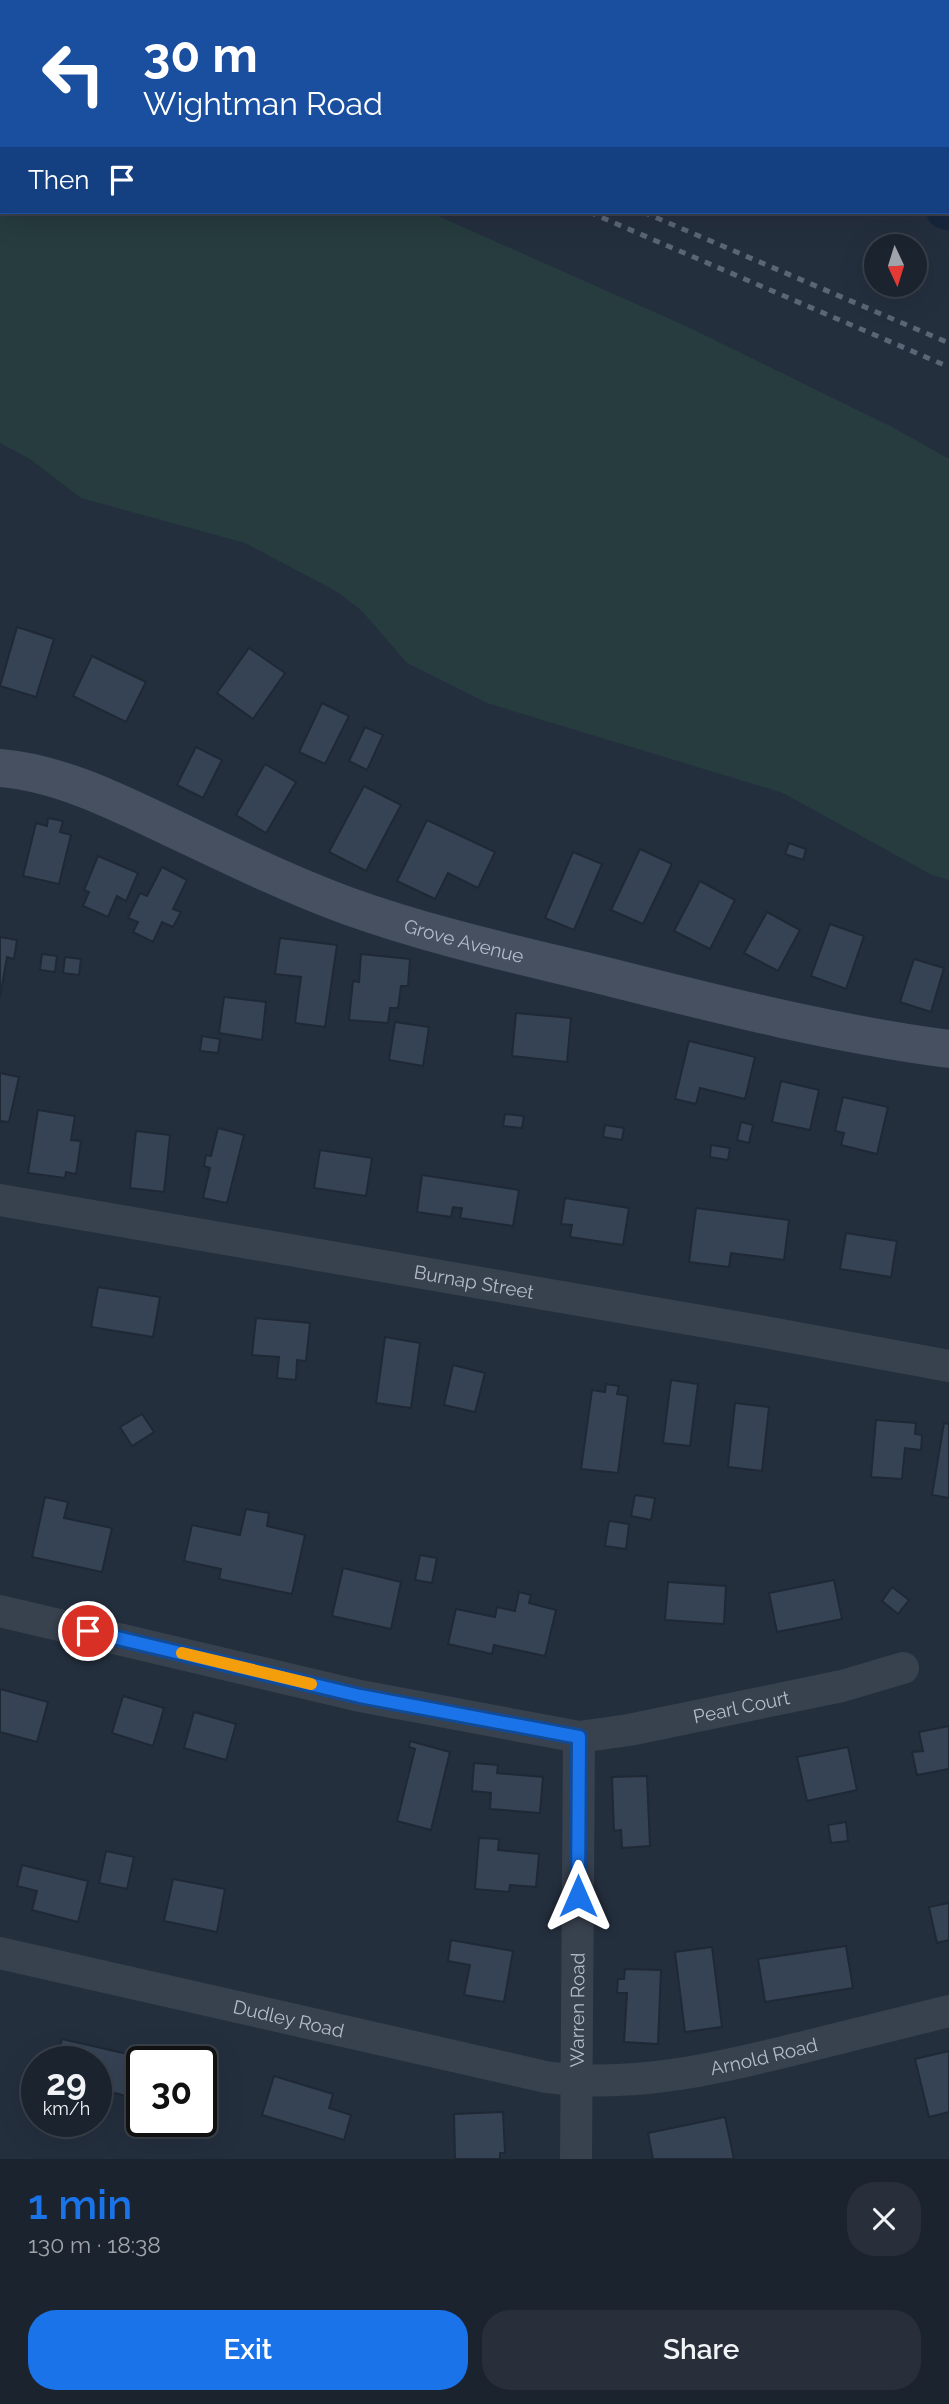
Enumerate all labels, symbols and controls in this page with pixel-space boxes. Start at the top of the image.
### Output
text: 30 m [143,26,258,83]
icon: left [28,28,119,119]
text: Wightman Road [143,85,383,122]
icon: arrive [103,161,141,199]
text: Then [28,165,89,195]
north arrow [864,234,928,298]
map controls [864,234,927,297]
street label: Grove Avenue [402,914,526,967]
street label: Burnap Street [412,1261,536,1303]
pin [58,1601,118,1661]
icon: arrive [69,1612,107,1650]
street label: Pearl Court [691,1686,792,1727]
position arrow [541,1859,615,1933]
street label: Warren Road [566,1952,588,2068]
street label: Dudley Road [231,1995,346,2042]
street label: Arnold Road [708,2033,820,2079]
speed limit sign: 30 [126,2046,217,2137]
text: 29 [46,2062,87,2103]
text: km/h [43,2098,90,2119]
text: 1 min [28,2180,132,2229]
button: close [847,2182,921,2256]
text: 130 m · 18:38 [28,2231,161,2258]
button: Exit [28,2310,468,2390]
button: Share [482,2310,921,2390]

